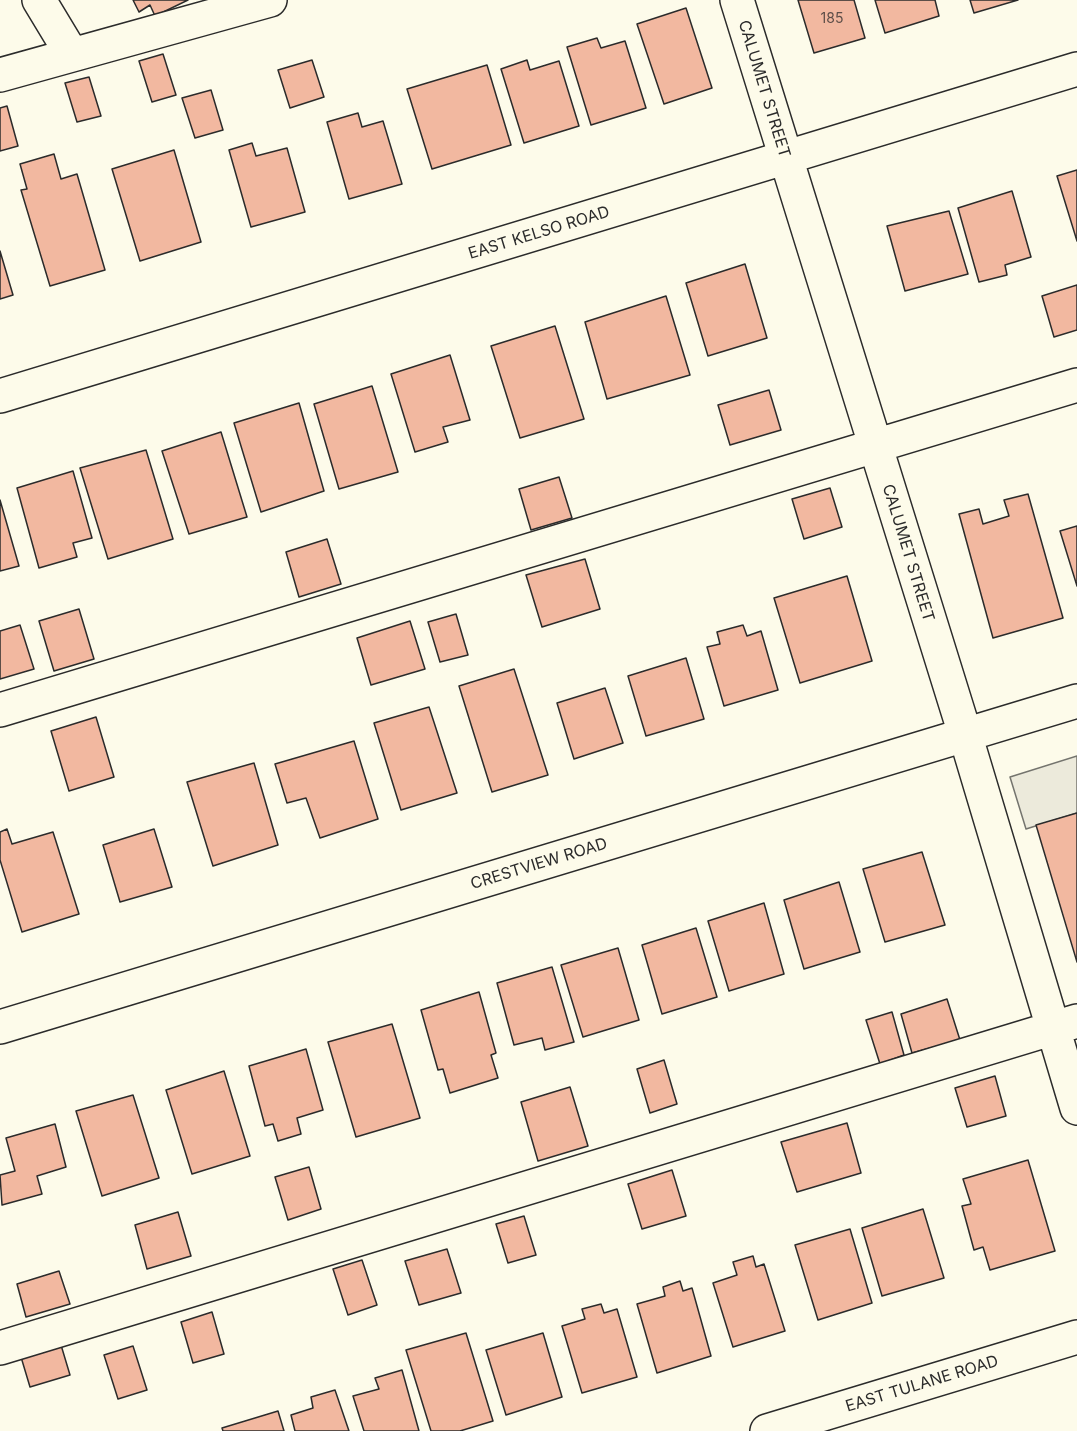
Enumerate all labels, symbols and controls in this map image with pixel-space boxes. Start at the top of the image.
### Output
house number: 185 [821,11,843,27]
street label: CALUMET STREET [734,18,794,160]
street label: EAST KELSO ROAD [466,202,612,264]
street label: CALUMET STREET [878,482,938,624]
street label: CRESTVIEW ROAD [468,834,610,894]
street label: EAST TULANE ROAD [843,1352,1001,1416]

